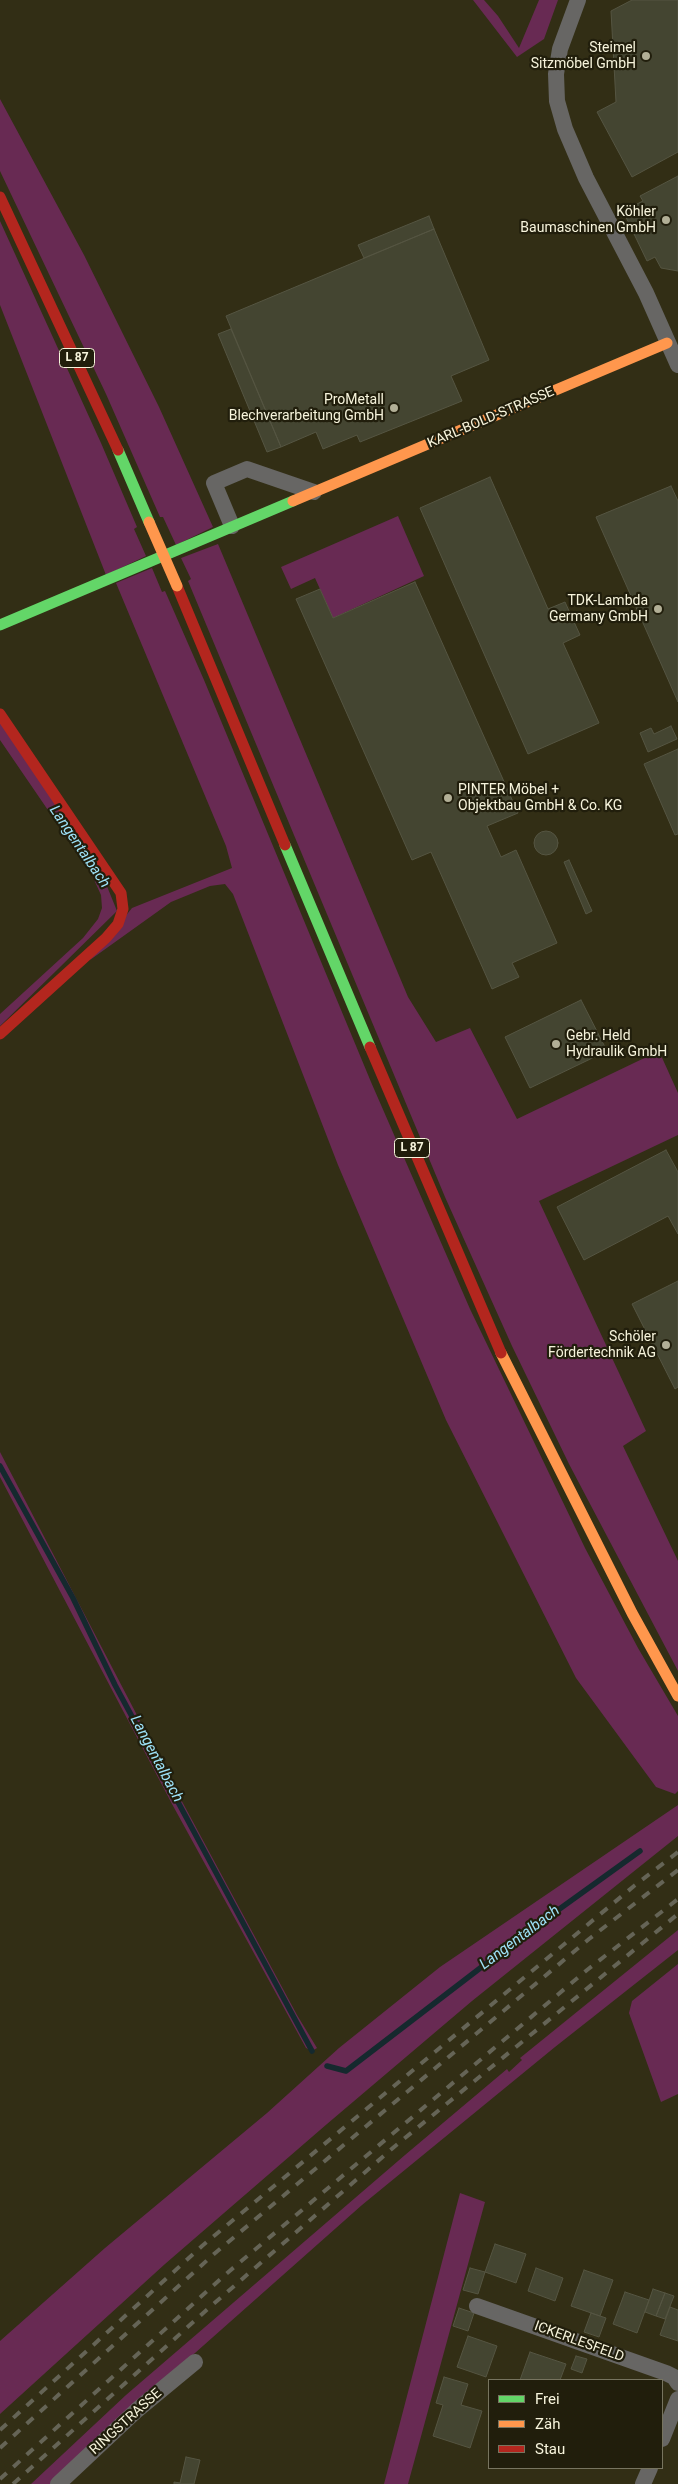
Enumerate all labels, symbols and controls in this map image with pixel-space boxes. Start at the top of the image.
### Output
place label: Steimel Sitzmöbel GmbH [531,40,636,72]
marker: Steimel Sitzmöbel GmbH [640,50,652,62]
place label: Köhler Baumaschinen GmbH [520,204,656,236]
marker: Köhler Baumaschinen GmbH [660,214,672,226]
road number: L 87 [60,348,94,368]
street label: KARL-BOLD-STRASSE [425,384,557,452]
place label: ProMetall Blechverarbeitung GmbH [229,392,384,424]
marker: ProMetall Blechverarbeitung GmbH [388,402,400,414]
place label: TDK-Lambda Germany GmbH [549,593,648,626]
marker: TDK-Lambda Germany GmbH [652,603,664,615]
place label: PINTER Möbel + Objektbau GmbH & Co. KG [458,782,622,814]
marker: PINTER Möbel + Objektbau GmbH & Co. KG [442,792,454,804]
water label: Langentalbach [45,802,113,892]
place label: Gebr. Held Hydraulik GmbH [566,1028,667,1060]
marker: Gebr. Held Hydraulik GmbH [550,1038,562,1050]
road number: L 87 [394,1138,430,1158]
place label: Schöler Fördertechnik AG [548,1329,656,1361]
marker: Schöler Fördertechnik AG [660,1339,672,1351]
water label: Langentalbach [126,1713,186,1805]
water label: Langentalbach [476,1902,564,1974]
street label: ICKERLESFELD [532,2318,626,2366]
legend [488,2379,663,2469]
street label: RINGSTRASSE [87,2385,165,2459]
text: Frei [535,2390,560,2408]
text: Zäh [535,2415,560,2433]
text: Stau [535,2440,565,2458]

